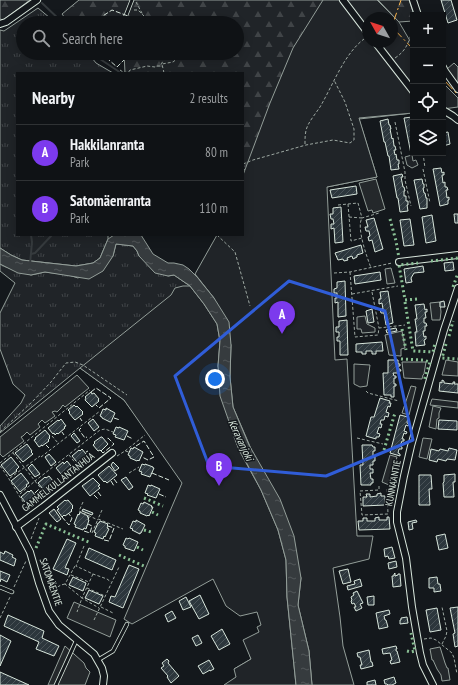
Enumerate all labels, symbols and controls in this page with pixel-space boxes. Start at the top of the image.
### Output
north arrow [362,12,398,48]
map controls [410,12,446,156]
button: + [410,12,446,48]
search box [16,16,244,60]
icon: search [30,27,52,49]
text: Search here [62,29,123,48]
button: − [410,48,446,84]
button: locate [410,84,446,120]
text: Nearby [32,87,75,109]
text: 2 results [189,90,228,107]
button: layers [410,120,446,156]
text: Hakkilanranta [70,135,144,154]
text: A [42,144,48,161]
text: 80 m [205,144,228,161]
text: Park [70,154,89,171]
text: Satomäenranta [70,191,151,210]
text: B [42,200,48,217]
text: 110 m [199,200,228,217]
text: Park [70,210,89,227]
pin: A [269,301,295,334]
your location [205,369,225,389]
water label: Keravanjoki [225,417,257,464]
street label: GAMMELKULLANTANHUA [19,449,97,514]
pin: B [206,453,232,486]
street label: KUNNAANTIE [382,459,404,507]
street label: SATOMÄENTIE [37,556,65,608]

